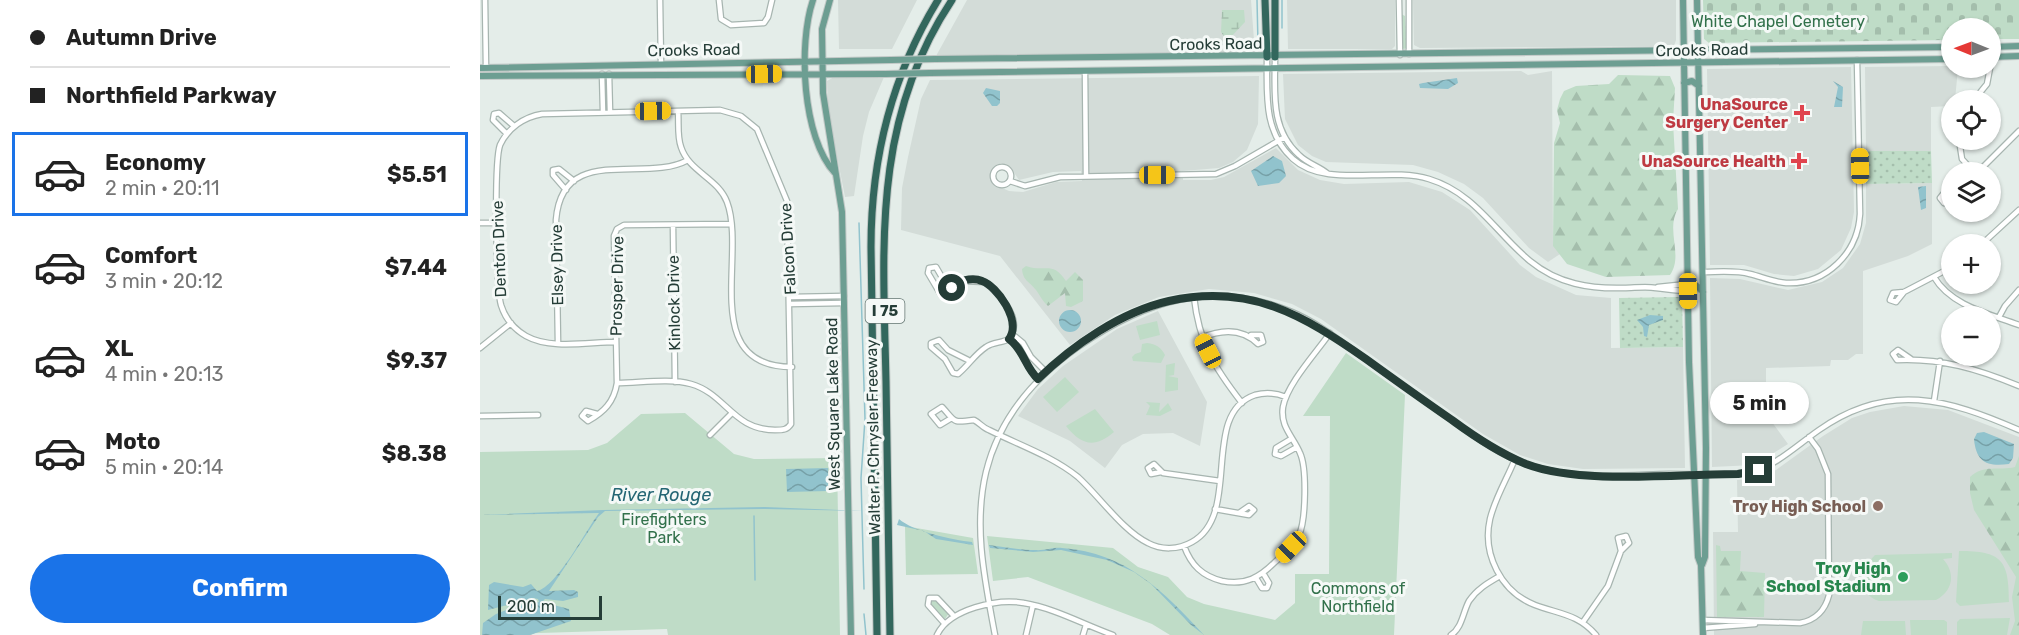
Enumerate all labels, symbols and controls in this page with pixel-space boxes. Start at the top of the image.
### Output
park label: White Chapel Cemetery [1691,12,1865,31]
north arrow [1941,18,2001,78]
map controls [1941,18,2001,366]
text: Autumn Drive [66,24,217,51]
street label: Crooks Road [1169,34,1263,54]
street label: Crooks Road [647,40,741,60]
street label: Crooks Road [1655,40,1749,60]
car [746,65,782,83]
text: Northfield Parkway [66,82,277,109]
button: locate [1941,90,2001,150]
place label: UnaSource Surgery Center [1665,95,1789,132]
car [635,102,671,120]
marker: UnaSource Surgery Center [1793,104,1811,122]
icon: car [33,147,87,201]
car [1851,148,1869,184]
text: Economy [105,149,206,176]
place label: UnaSource Health [1641,152,1786,171]
marker: UnaSource Health [1790,152,1808,170]
text: $5.51 [387,161,447,188]
button: layers [1941,162,2001,222]
car [1139,166,1175,184]
text: 2 min · 20:11 [105,176,219,200]
street label: Denton Drive [488,200,510,298]
street label: Falcon Drive [776,203,800,295]
street label: Elsey Drive [547,224,567,306]
button: + [1941,234,2001,294]
street label: Prosper Drive [607,236,627,336]
icon: car [33,240,87,294]
text: Comfort [105,242,197,269]
text: $7.44 [385,254,447,281]
street label: Kinlock Drive [664,255,684,351]
text: 3 min · 20:12 [105,269,223,293]
car [1679,273,1697,309]
route start [938,274,965,301]
road number: I 75 [866,299,904,323]
button: − [1941,306,2001,366]
street label: West Square Lake Road [822,317,844,491]
car [1192,331,1224,371]
icon: car [33,333,87,387]
text: XL [105,335,133,362]
street label: Walter P. Chrysler Freeway [862,339,884,535]
text: $9.37 [386,347,447,374]
text: 4 min · 20:13 [105,362,224,386]
callout: 5 min [1710,383,1808,425]
text: 5 min [1732,391,1787,415]
icon: car [33,426,87,480]
text: Moto [105,428,160,455]
text: $8.38 [382,440,447,467]
text: 5 min · 20:14 [105,455,223,479]
route end [1745,456,1772,483]
water label: River Rouge [611,484,711,506]
place label: Troy High School [1733,497,1866,516]
marker: Troy High School [1871,499,1885,513]
park label: Firefighters Park [621,510,707,547]
car [1272,528,1310,566]
button: Confirm [30,554,450,623]
place label: Troy High School Stadium [1766,559,1891,596]
marker: Troy High School Stadium [1896,570,1910,584]
park label: Commons of Northfield [1311,579,1406,616]
scale bar [498,593,602,620]
text: 200 m [507,597,555,616]

